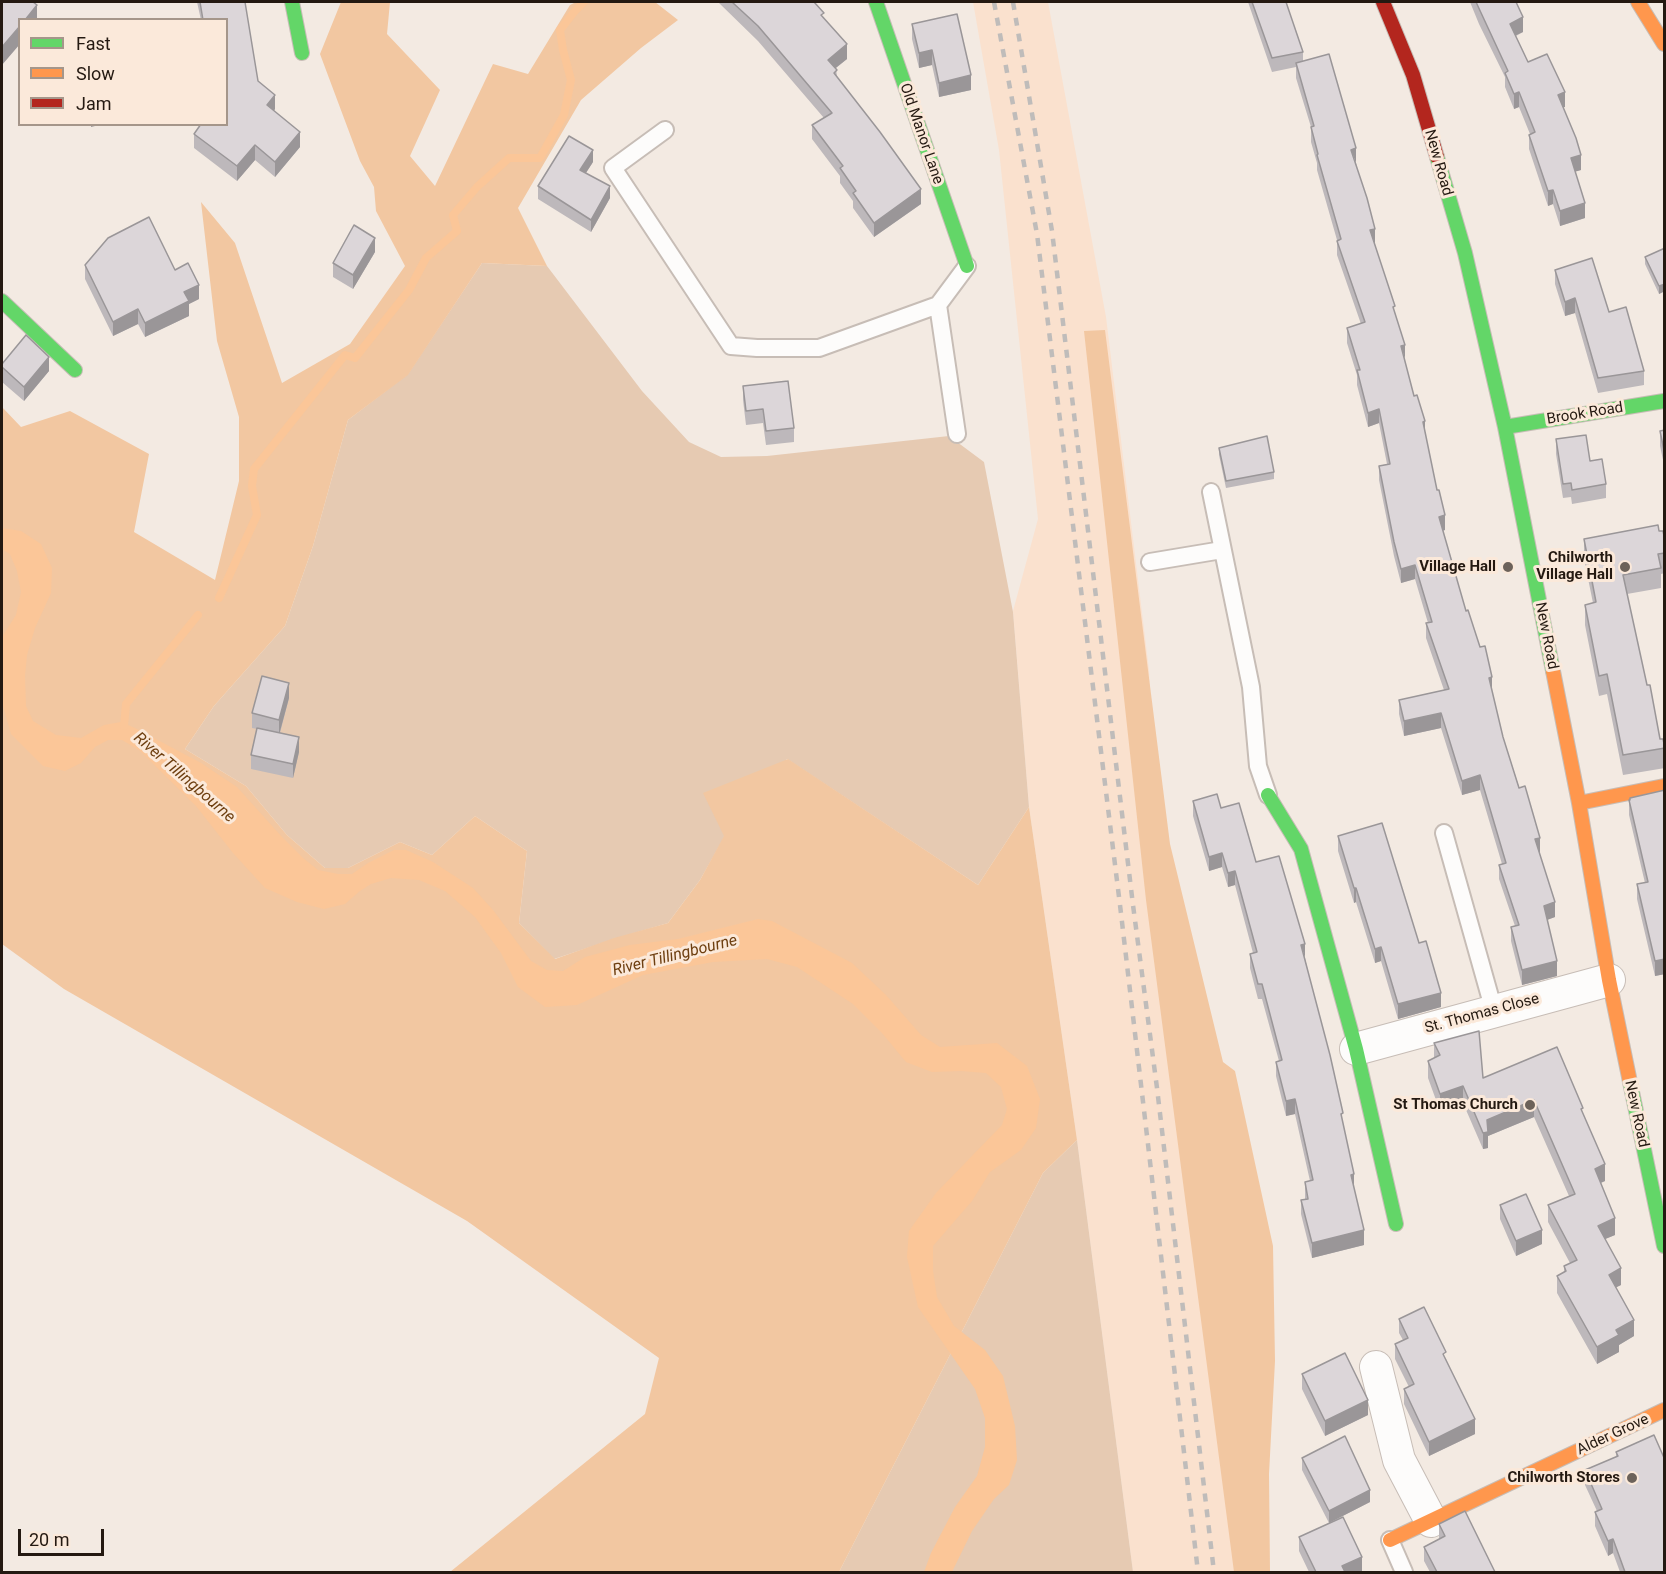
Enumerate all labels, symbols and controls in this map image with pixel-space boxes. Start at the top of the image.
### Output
legend [18,18,228,126]
text: Fast [76,33,111,54]
text: Slow [76,63,115,84]
street label: Old Manor Lane [895,81,947,187]
text: Jam [76,93,112,114]
street label: New Road [1420,128,1456,198]
street label: Brook Road [1546,399,1624,429]
place label: Chilworth Village Hall [1536,549,1613,584]
place label: Village Hall [1419,558,1496,576]
marker: Village Hall [1501,560,1515,574]
marker: Chilworth Village Hall [1618,560,1632,574]
street label: New Road [1531,601,1561,671]
water label: River Tillingbourne [129,729,239,827]
water label: River Tillingbourne [611,931,739,981]
street label: St. Thomas Close [1423,990,1541,1038]
street label: New Road [1620,1079,1652,1149]
place label: St Thomas Church [1393,1096,1518,1114]
marker: St Thomas Church [1523,1098,1537,1112]
street label: Alder Grove [1574,1410,1652,1460]
place label: Chilworth Stores [1508,1469,1620,1487]
marker: Chilworth Stores [1625,1471,1639,1485]
scale bar [21,1517,106,1555]
text: 20 m [29,1529,69,1550]

